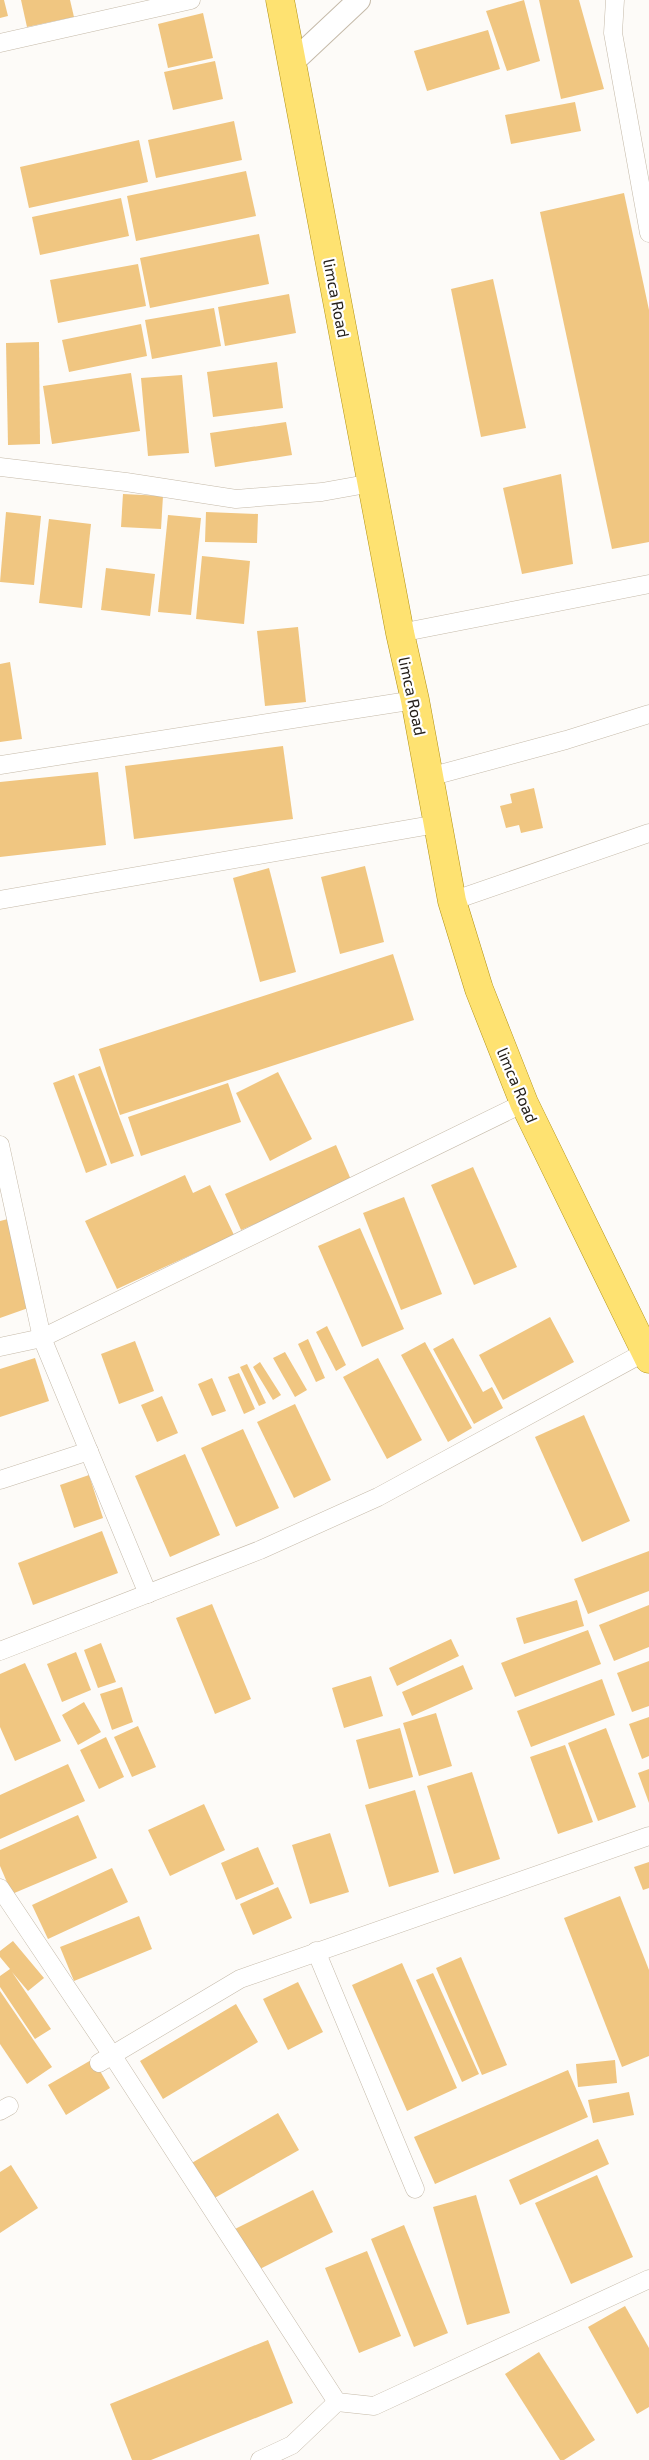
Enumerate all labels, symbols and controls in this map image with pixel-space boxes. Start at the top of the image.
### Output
street label: limca Road [320,257,354,339]
street label: limca Road [395,655,431,737]
street label: limca Road [494,1045,542,1125]

